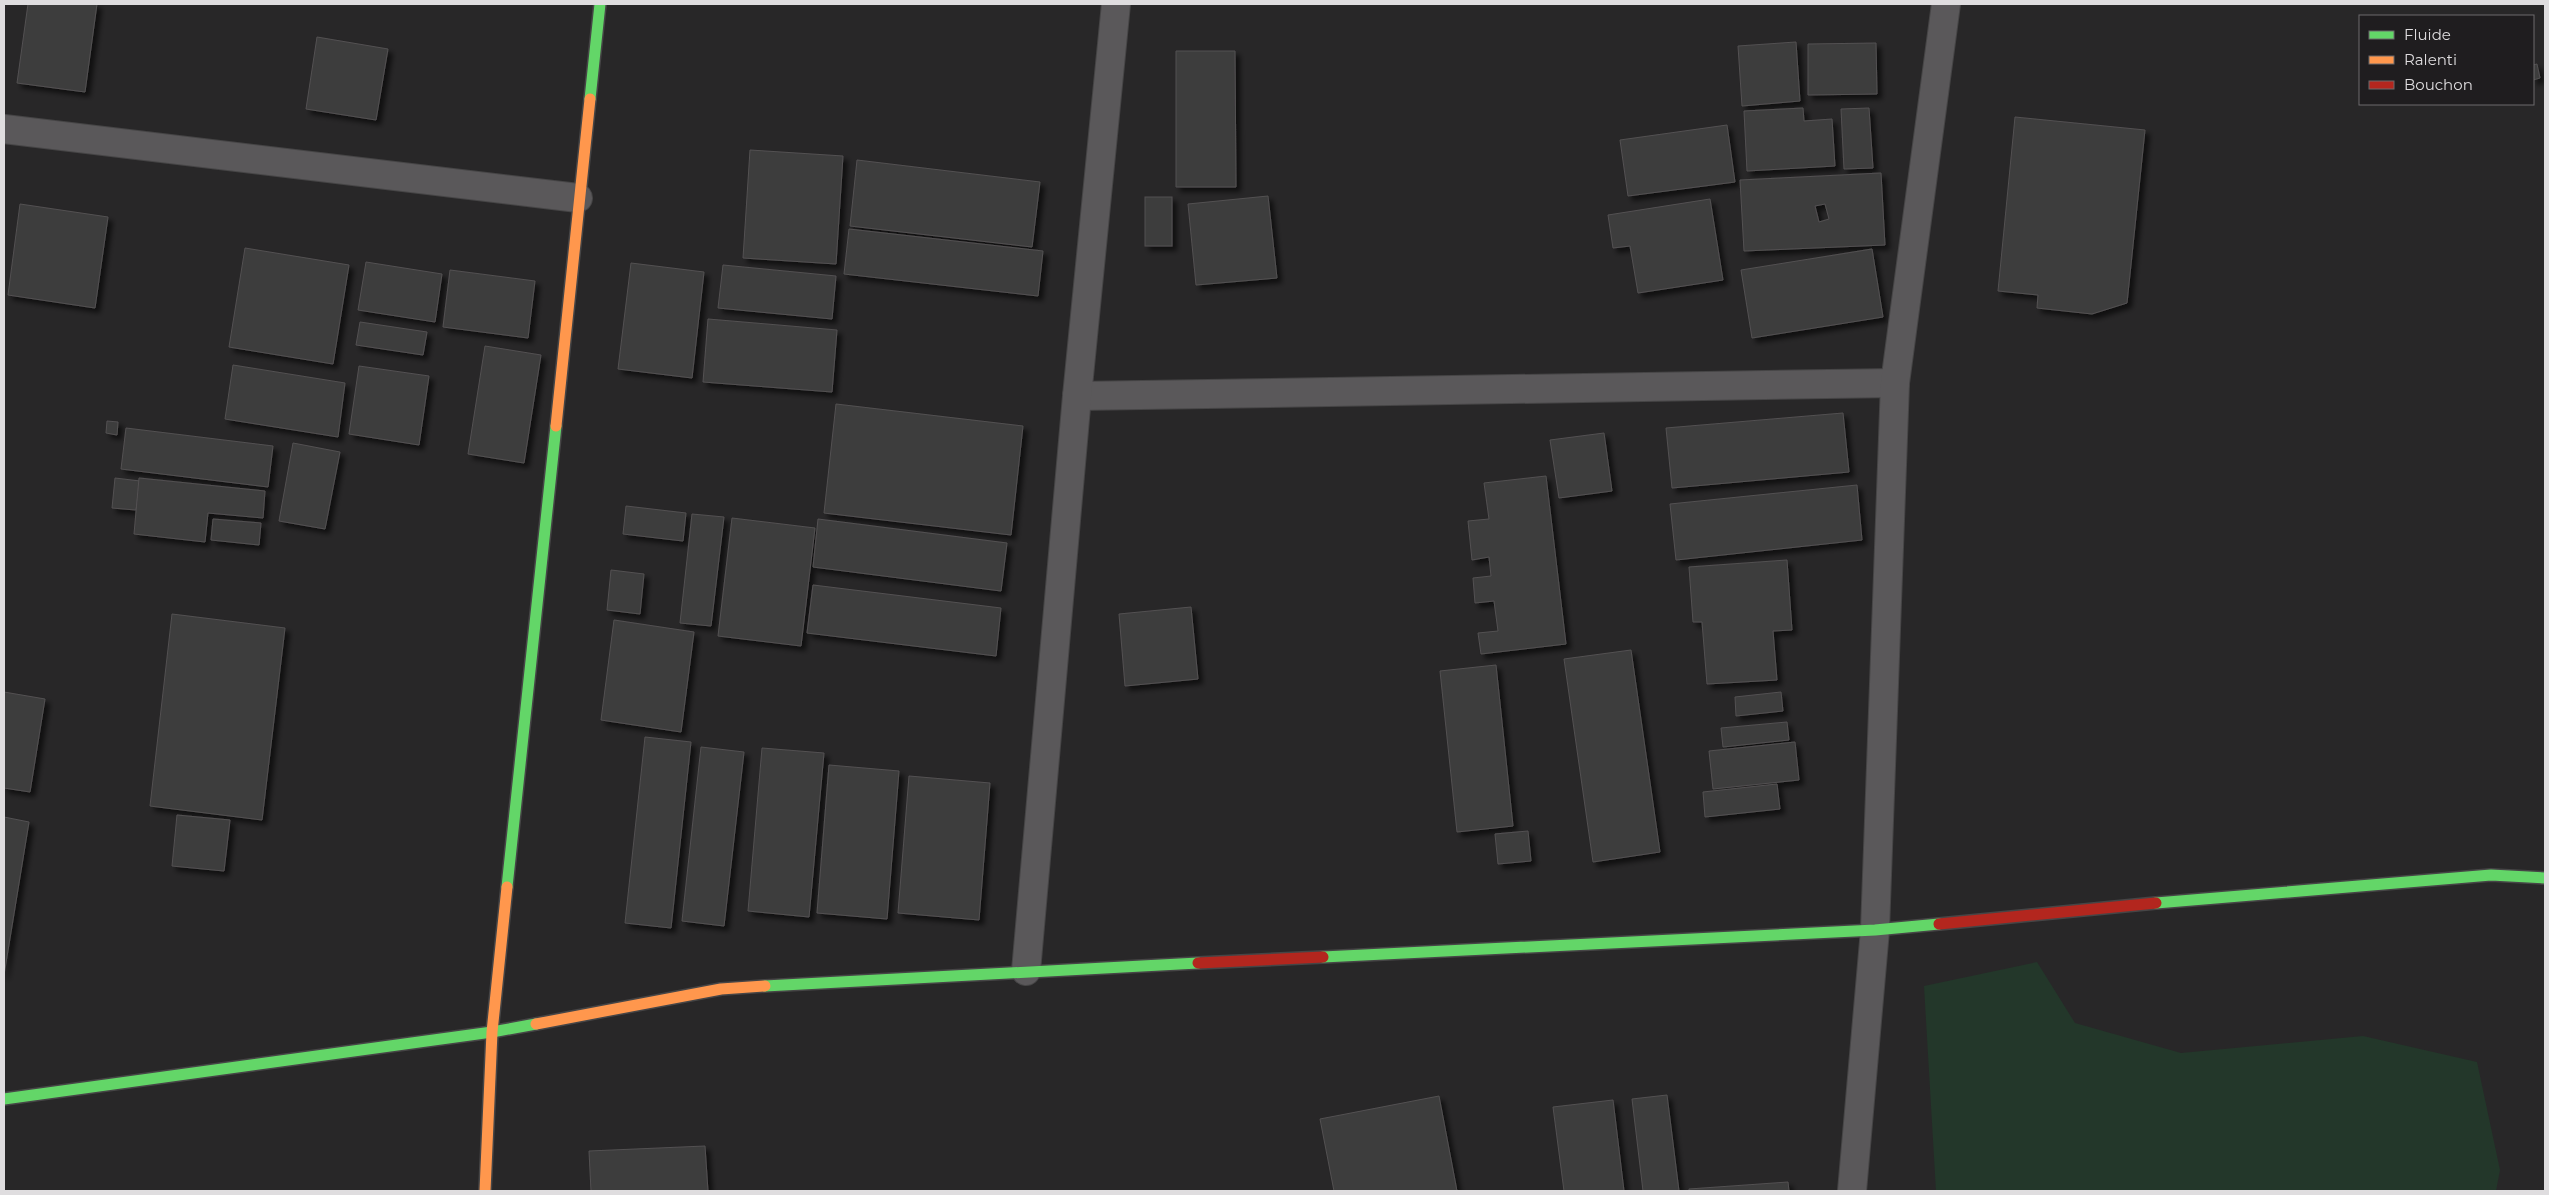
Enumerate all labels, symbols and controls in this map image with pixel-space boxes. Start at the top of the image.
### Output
legend [2359,15,2534,105]
text: Fluide [2404,25,2451,44]
text: Ralenti [2404,50,2457,69]
text: Bouchon [2404,75,2473,94]

